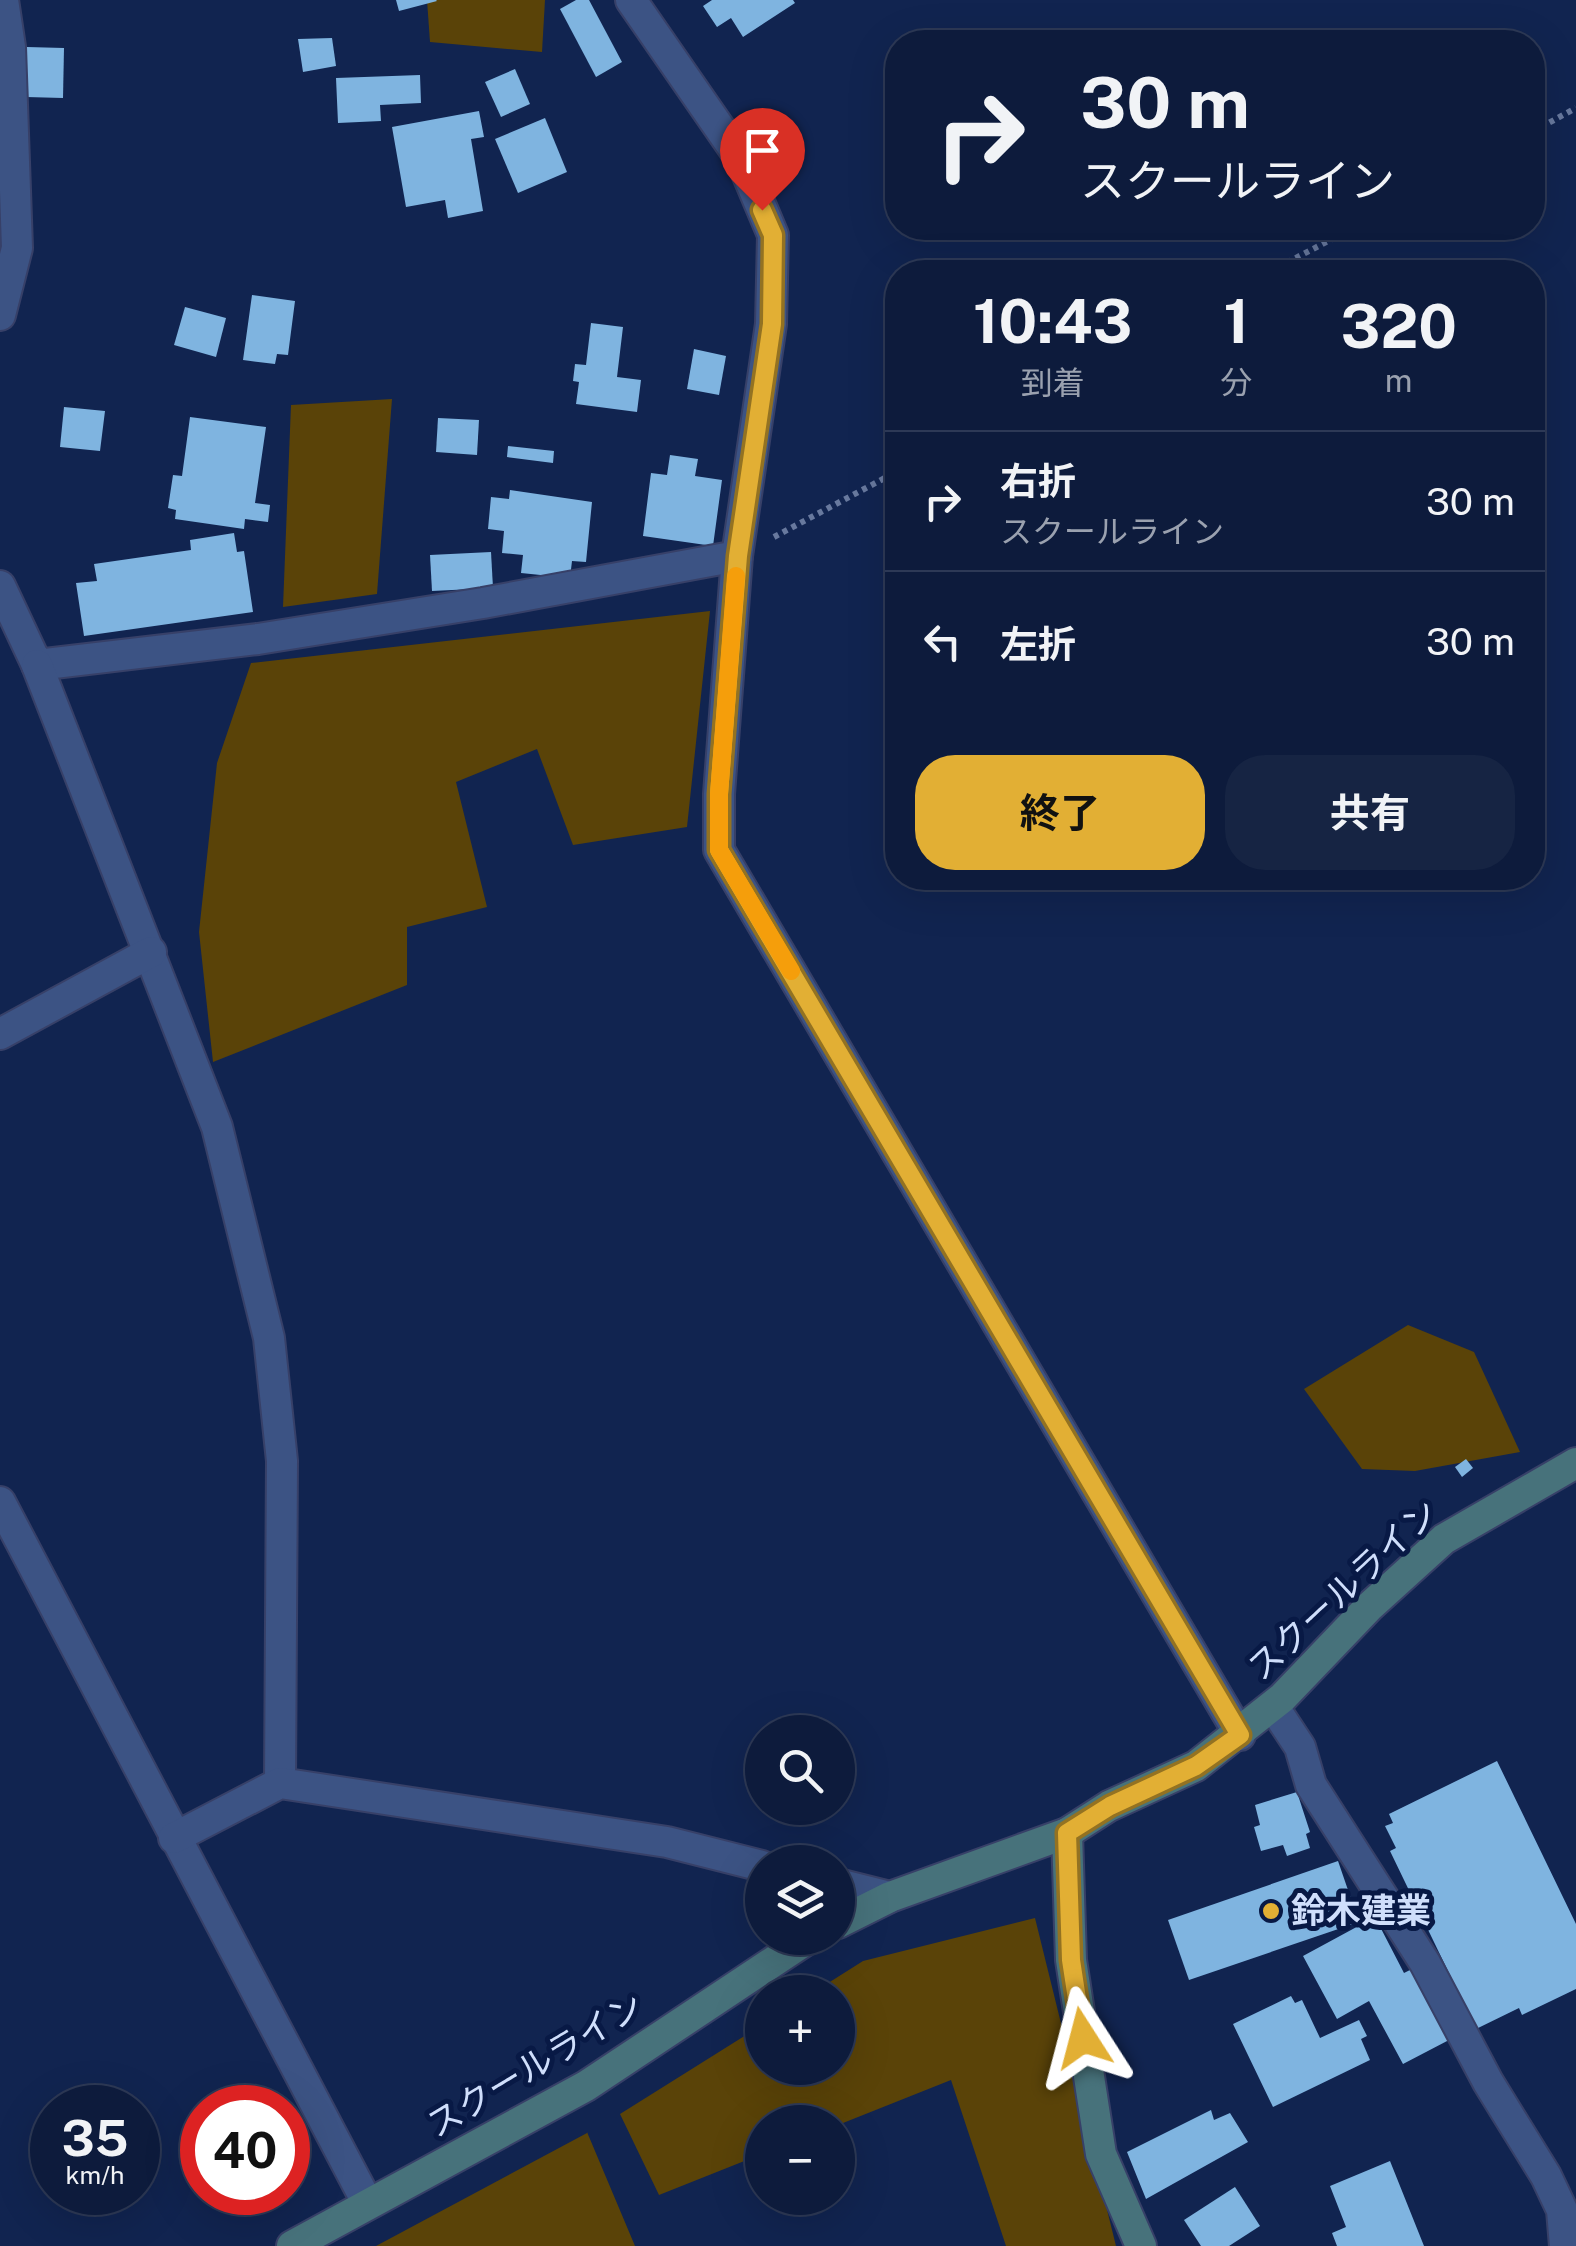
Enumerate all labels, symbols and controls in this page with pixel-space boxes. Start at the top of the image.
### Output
text: 30 m [1080,61,1250,144]
icon: right [915,70,1045,200]
pin [720,108,805,211]
icon: arrive [735,123,790,178]
text: スクールライン [1080,154,1395,207]
text: 10:43 [973,286,1133,357]
text: 1 [1224,286,1249,357]
text: 320 [1340,291,1457,362]
text: m [1385,362,1413,399]
text: 到着 [1021,364,1085,401]
text: 分 [1220,364,1252,401]
text: 右折 [1000,459,1076,504]
icon: right [915,474,970,529]
text: 30 m [1426,479,1515,524]
text: スクールライン [1000,513,1224,550]
icon: left [915,614,970,669]
text: 30 m [1426,619,1515,664]
text: 左折 [1000,622,1076,667]
button: 終了 [915,755,1205,870]
button: 共有 [1225,755,1515,870]
street label: スクールライン [1239,1491,1446,1688]
map controls [745,1715,855,2215]
button: search [745,1715,855,1825]
button: layers [745,1845,855,1955]
place label: 鈴木建業 [1291,1890,1431,1931]
marker: 鈴木建業 [1260,1900,1282,1922]
button: + [745,1975,855,2085]
street label: スクールライン [419,1984,650,2145]
position arrow [1031,1986,1135,2090]
speed limit sign: 40 [180,2085,310,2215]
button: − [745,2105,855,2215]
text: 35 [61,2108,129,2167]
text: km/h [66,2160,124,2190]

